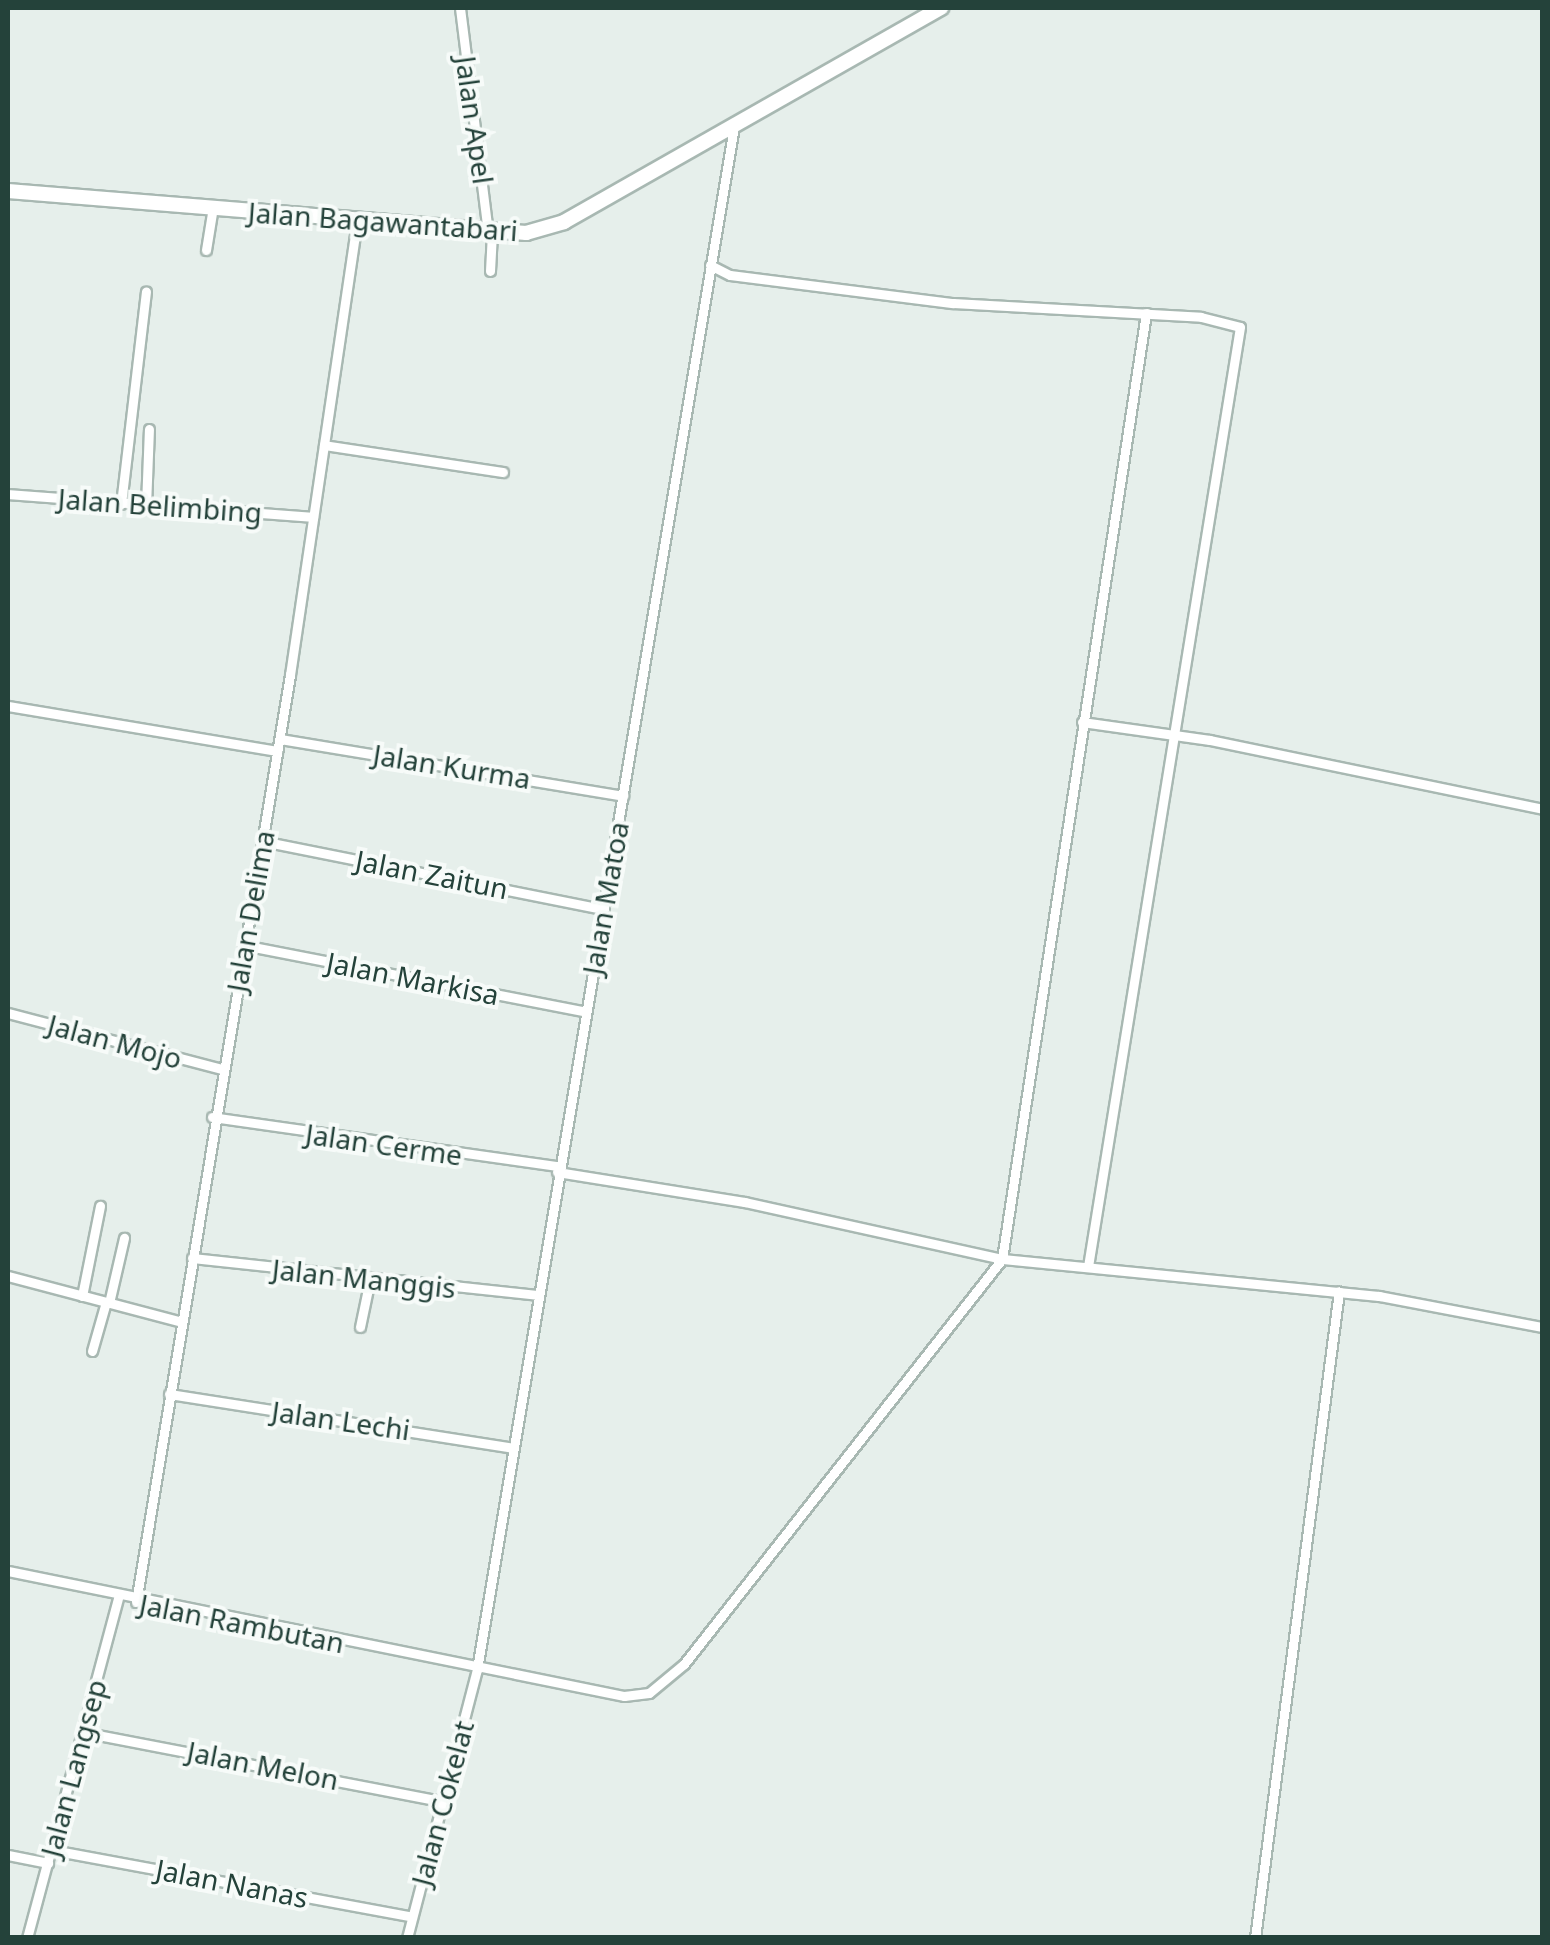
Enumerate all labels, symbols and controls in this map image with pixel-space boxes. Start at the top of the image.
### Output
street label: Jalan Apel [449,54,501,186]
street label: Jalan Bagawantabari [247,195,519,247]
street label: Jalan Belimbing [57,481,263,529]
street label: Jalan Kurma [371,737,533,795]
street label: Jalan Matoa [575,819,635,977]
street label: Jalan Delima [219,828,281,994]
street label: Jalan Zaitun [353,843,511,905]
street label: Jalan Markisa [324,945,502,1011]
street label: Jalan Mojo [44,1007,186,1075]
street label: Jalan Cerme [303,1116,465,1172]
street label: Jalan Manggis [271,1252,457,1304]
street label: Jalan Lechi [270,1394,412,1446]
street label: Jalan Rambutan [137,1587,347,1659]
street label: Jalan Langsep [33,1676,113,1860]
street label: Jalan Cokelat [404,1717,480,1889]
street label: Jalan Melon [184,1734,342,1796]
street label: Jalan Nanas [153,1852,311,1914]

